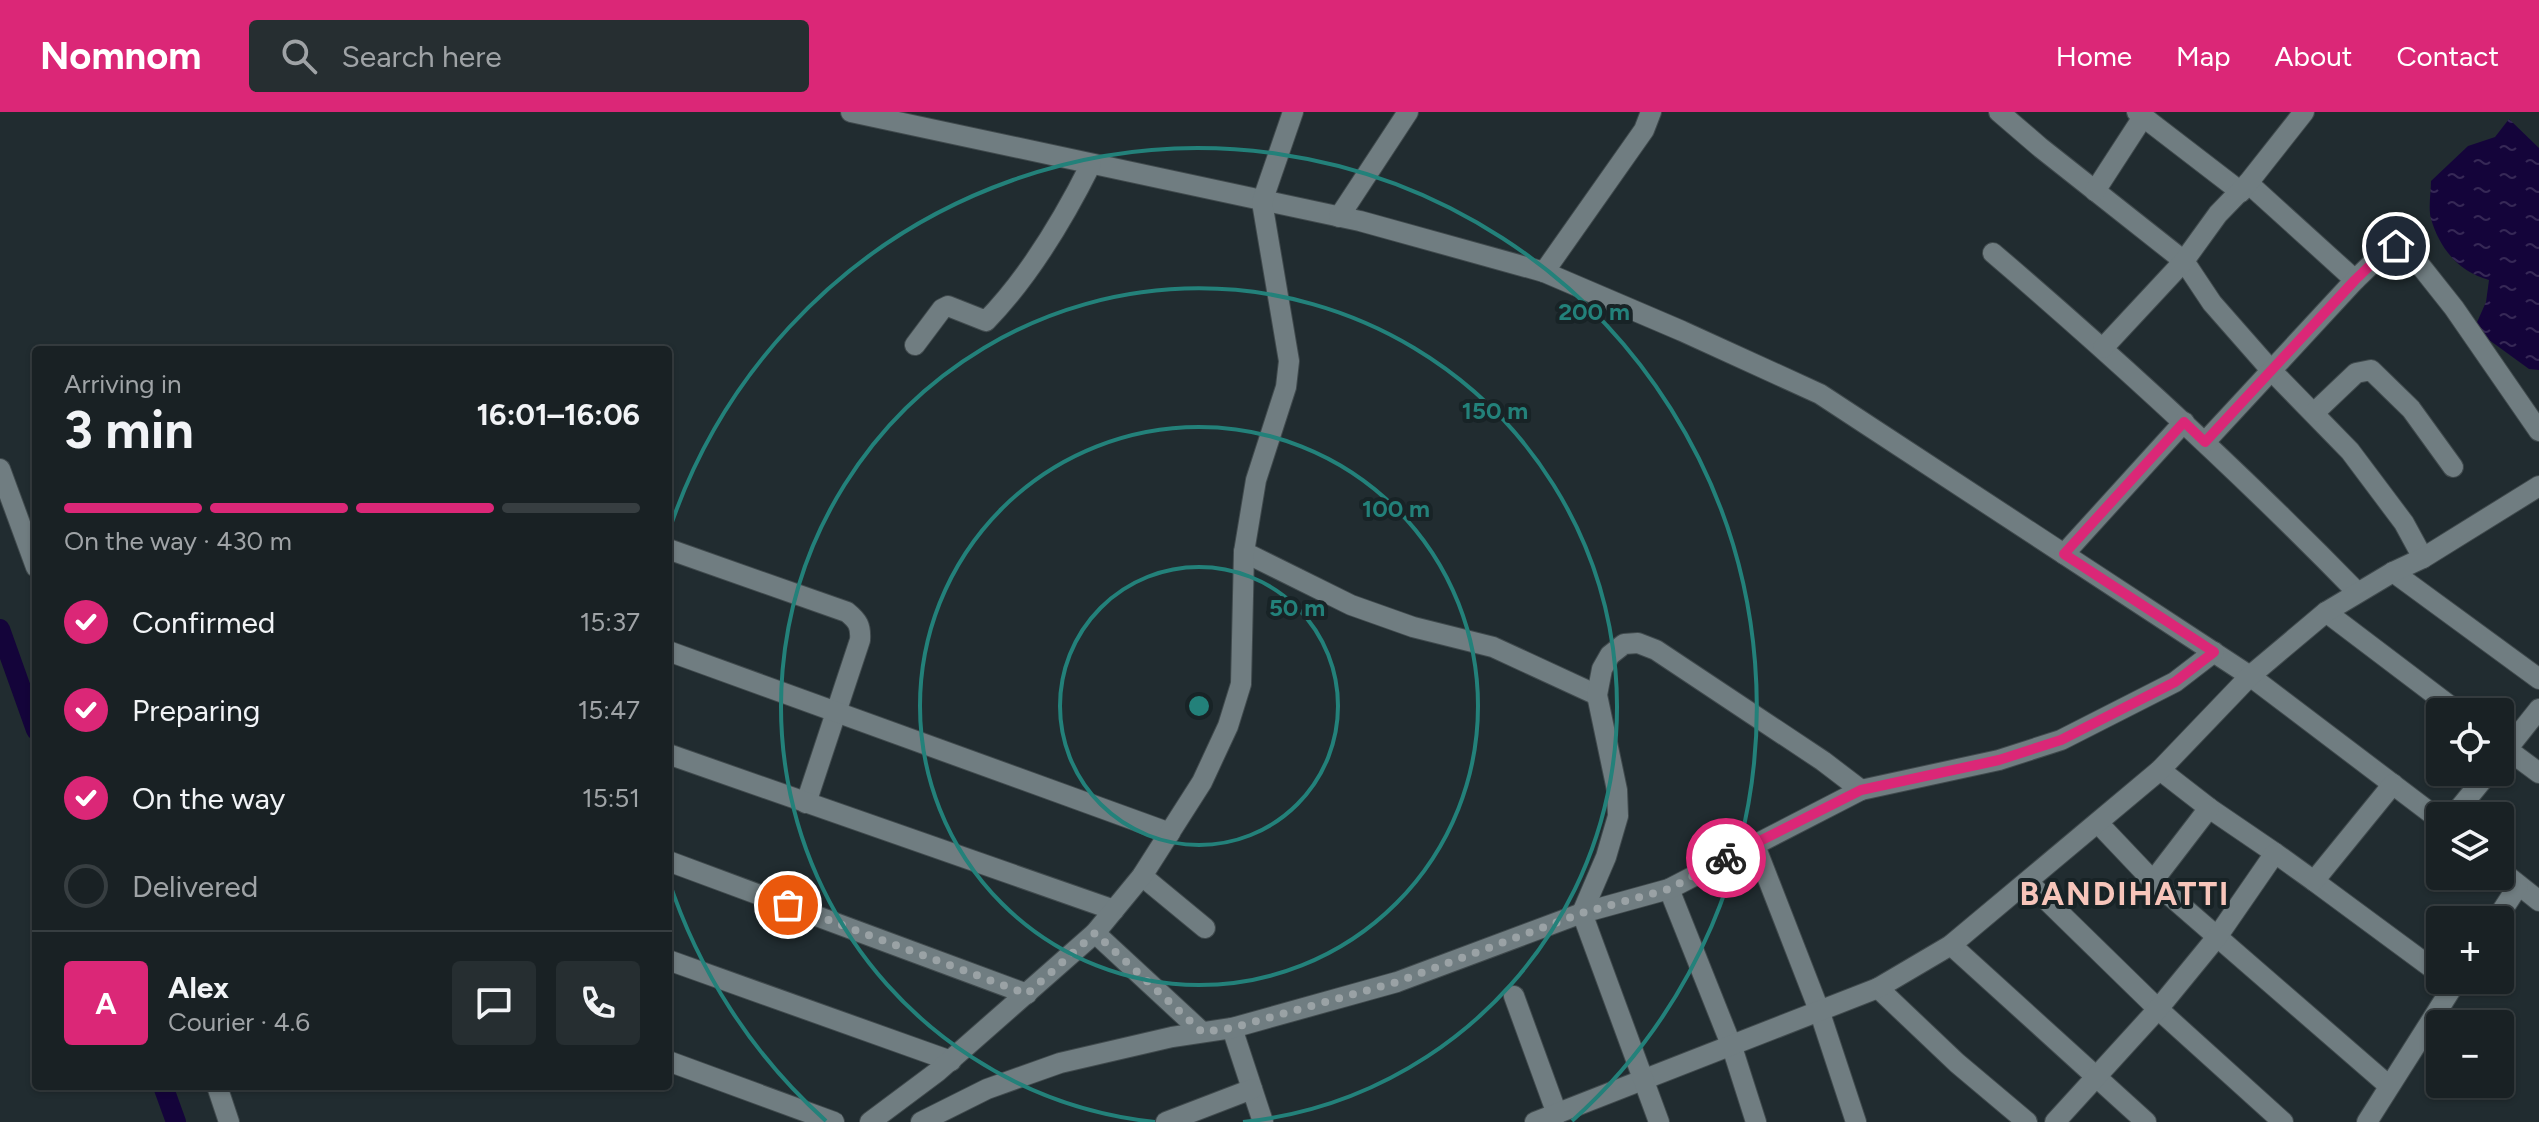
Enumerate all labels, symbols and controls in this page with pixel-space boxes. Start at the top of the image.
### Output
search box [249,20,809,92]
text: Nomnom [40,33,201,79]
icon: search [277,34,321,78]
text: Search here [341,38,502,75]
text: Home [2056,39,2132,73]
text: Map [2176,39,2231,73]
text: About [2275,39,2352,73]
text: Contact [2396,39,2499,73]
pin [2362,212,2430,280]
icon: home [2374,224,2418,268]
text: 200 m [1558,297,1630,326]
text: Arriving in [64,368,182,400]
text: 16:01–16:06 [476,396,640,433]
text: 150 m [1462,396,1528,425]
text: 3 min [64,399,194,461]
text: 100 m [1362,494,1430,523]
text: On the way · 430 m [64,525,292,557]
text: 50 m [1269,593,1325,622]
icon: check [64,600,108,644]
text: Confirmed [132,604,275,641]
text: 15:37 [580,606,640,638]
icon: check [64,688,108,732]
text: Preparing [132,692,260,729]
centre of rings [1185,692,1213,720]
text: 15:47 [578,694,640,726]
map controls [2426,698,2514,1098]
button: locate [2426,698,2514,786]
icon: check [64,776,108,820]
text: On the way [132,780,285,817]
text: 15:51 [582,782,640,814]
button: layers [2426,802,2514,890]
courier [1686,818,1766,898]
icon: bike [1704,836,1748,880]
text: Delivered [132,868,258,905]
pin [754,871,822,939]
district label: BANDIHATTI [2020,875,2230,913]
icon: bag [766,883,810,927]
button: + [2426,906,2514,994]
button: chat [452,961,536,1045]
button: phone [556,961,640,1045]
text: Alex [168,969,229,1006]
text: A [95,985,117,1022]
text: Courier · 4.6 [168,1006,310,1038]
button: − [2426,1010,2514,1098]

